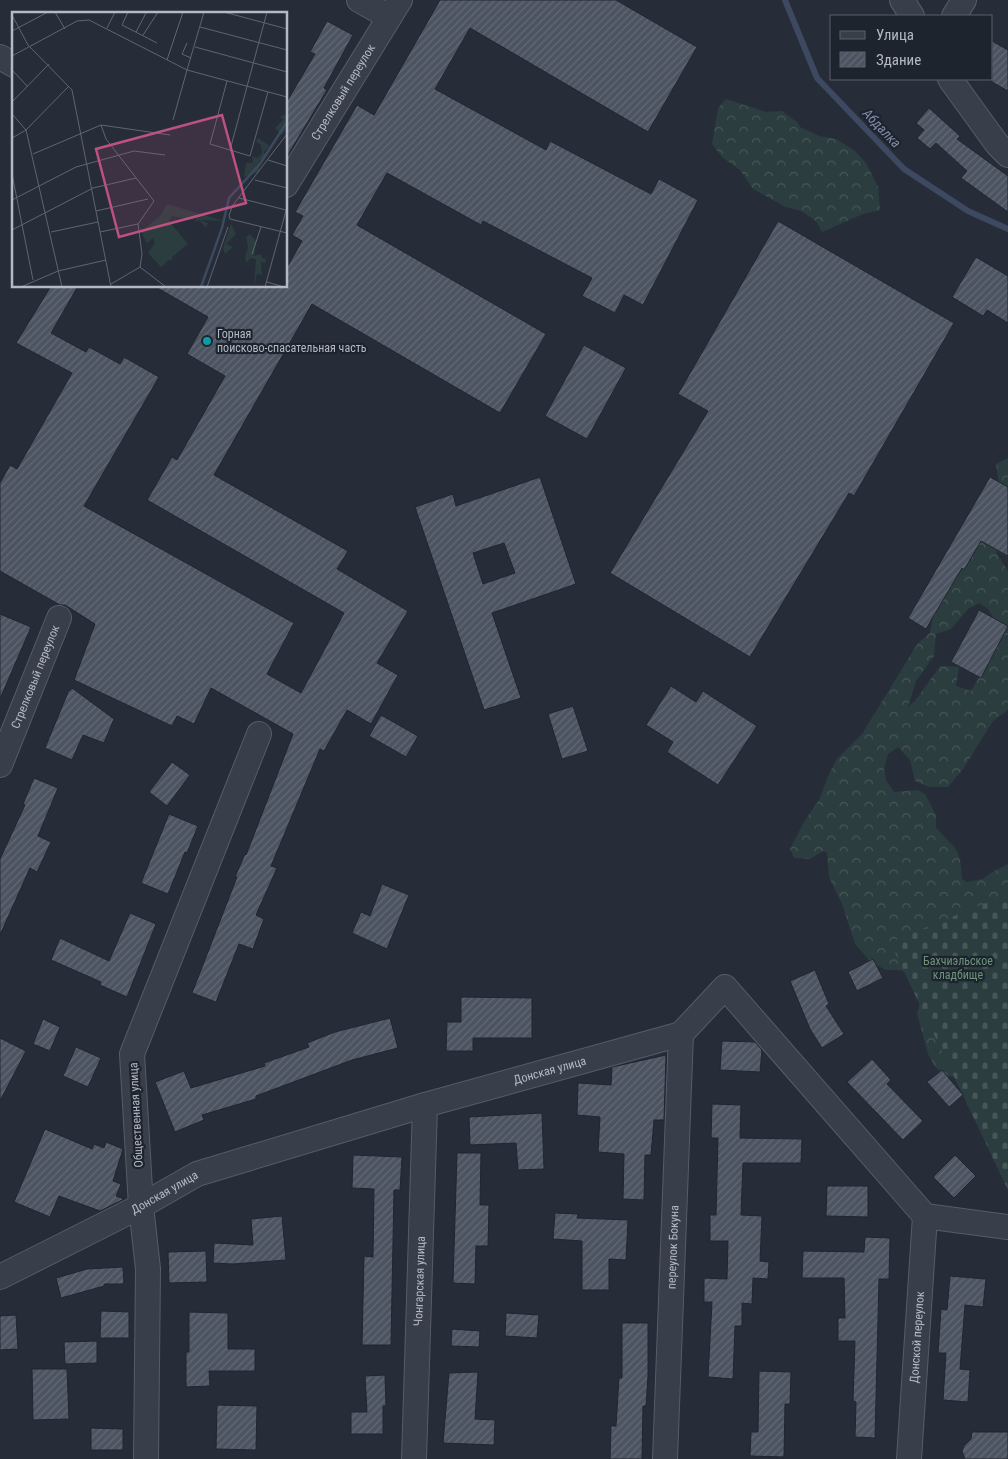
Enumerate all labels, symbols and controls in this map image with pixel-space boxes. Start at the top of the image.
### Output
inset map [12,12,288,288]
legend [830,15,993,80]
text: Улица [876,26,914,44]
street label: Стрелковый переулок [308,41,378,143]
text: Здание [876,51,921,69]
water label: Абдалка [859,104,904,151]
place label: Горная поисково-спасательная часть [217,327,367,355]
marker: Горная поисково-спасательная часть [201,335,213,347]
street label: Стрелковый переулок [8,623,63,731]
park label: Бахчиэльское кладбище [923,954,993,982]
street label: Донская улица [512,1054,588,1087]
street label: Общественная улица [126,1062,146,1168]
street label: Донская улица [129,1168,201,1217]
street label: переулок Бокуна [664,1205,682,1289]
street label: Чонгарская улица [411,1236,428,1326]
street label: Донской переулок [907,1291,927,1384]

